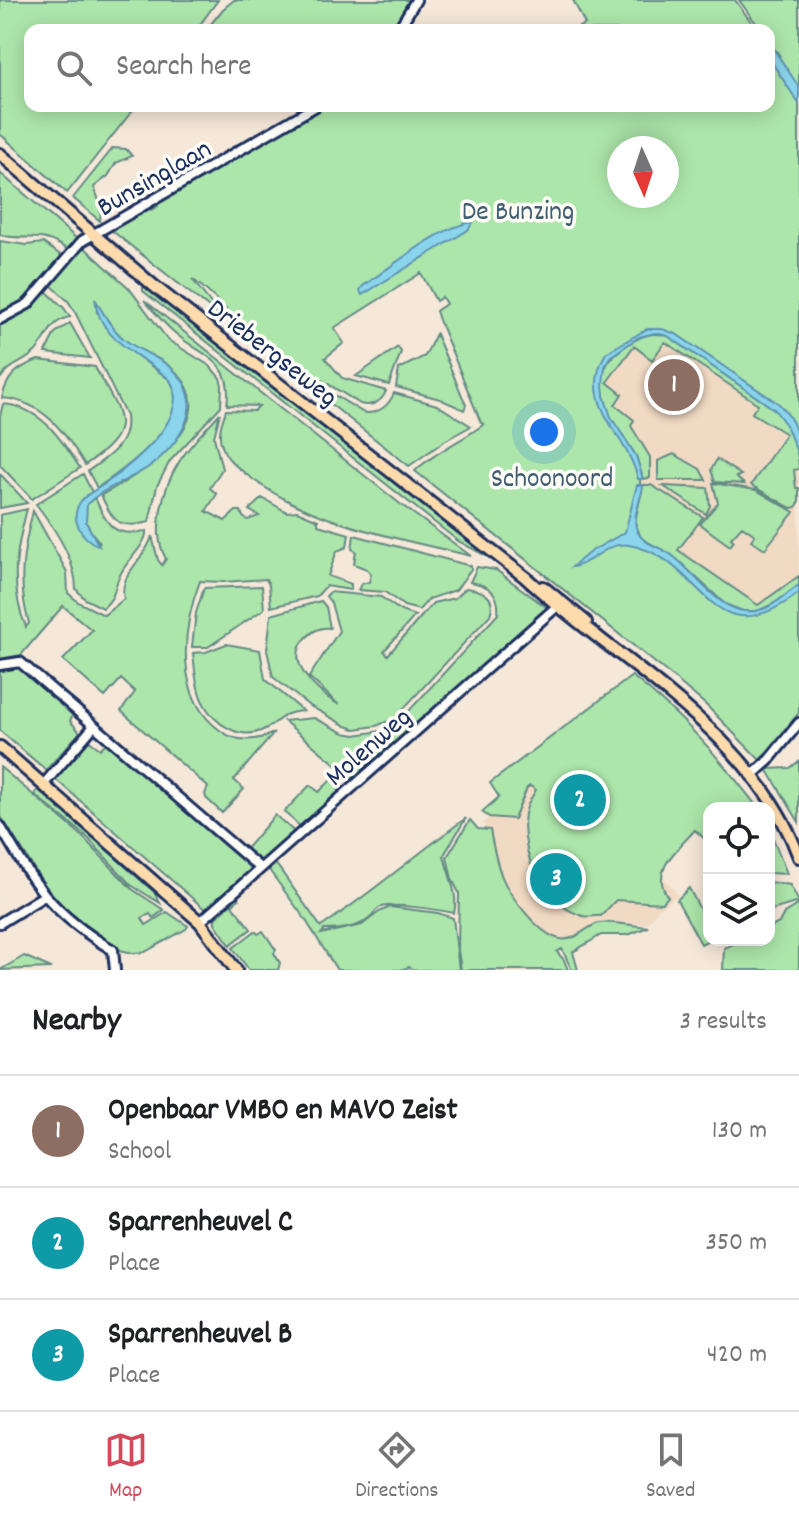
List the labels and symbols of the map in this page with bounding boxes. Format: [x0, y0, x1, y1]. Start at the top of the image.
street label: Bunsinglaan [91, 131, 220, 229]
north arrow [607, 136, 679, 208]
park label: De Bunzing [462, 194, 574, 234]
street label: Driebergseweg [197, 291, 345, 419]
pin: 1 [648, 355, 700, 415]
your location [524, 412, 564, 452]
park label: Schoonoord [491, 461, 613, 501]
street label: Molenweg [318, 700, 422, 798]
pin: 2 [554, 770, 606, 830]
pin: 3 [530, 849, 582, 909]

